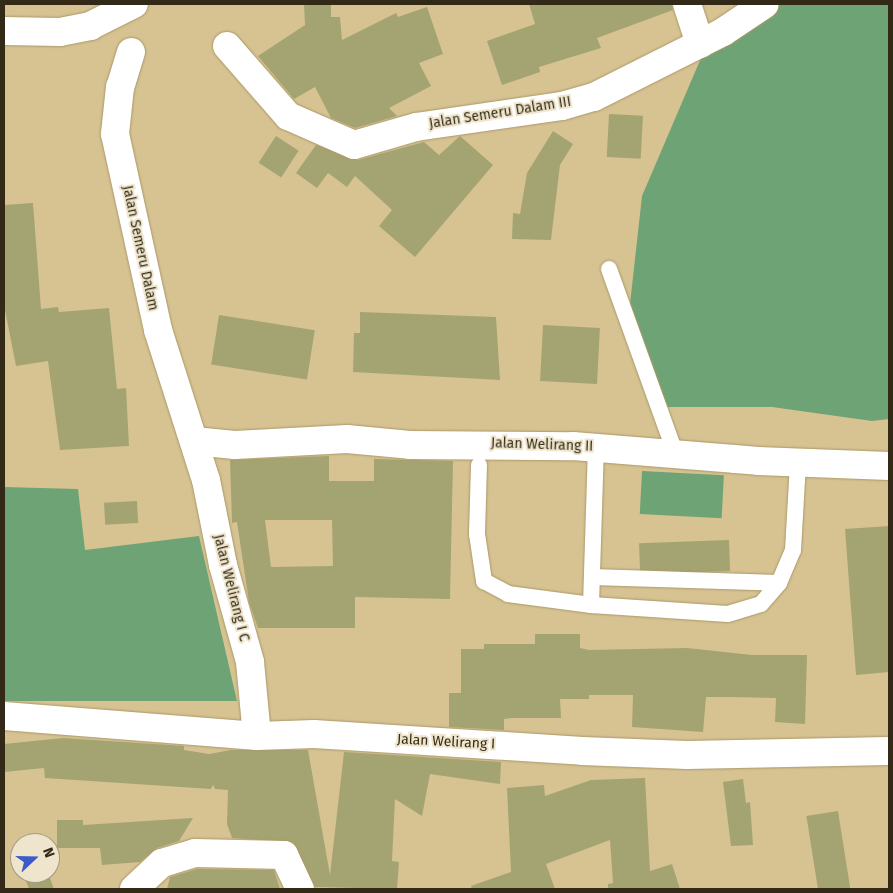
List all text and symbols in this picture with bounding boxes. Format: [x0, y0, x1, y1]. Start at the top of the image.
street label: Jalan Semeru Dalam III [428, 93, 572, 133]
street label: Jalan Semeru Dalam [119, 184, 161, 312]
street label: Jalan Welirang II [491, 435, 593, 455]
street label: Jalan Welirang I C [210, 533, 252, 643]
street label: Jalan Welirang I [396, 731, 496, 753]
north arrow [10, 833, 60, 883]
text: N [39, 845, 58, 860]

